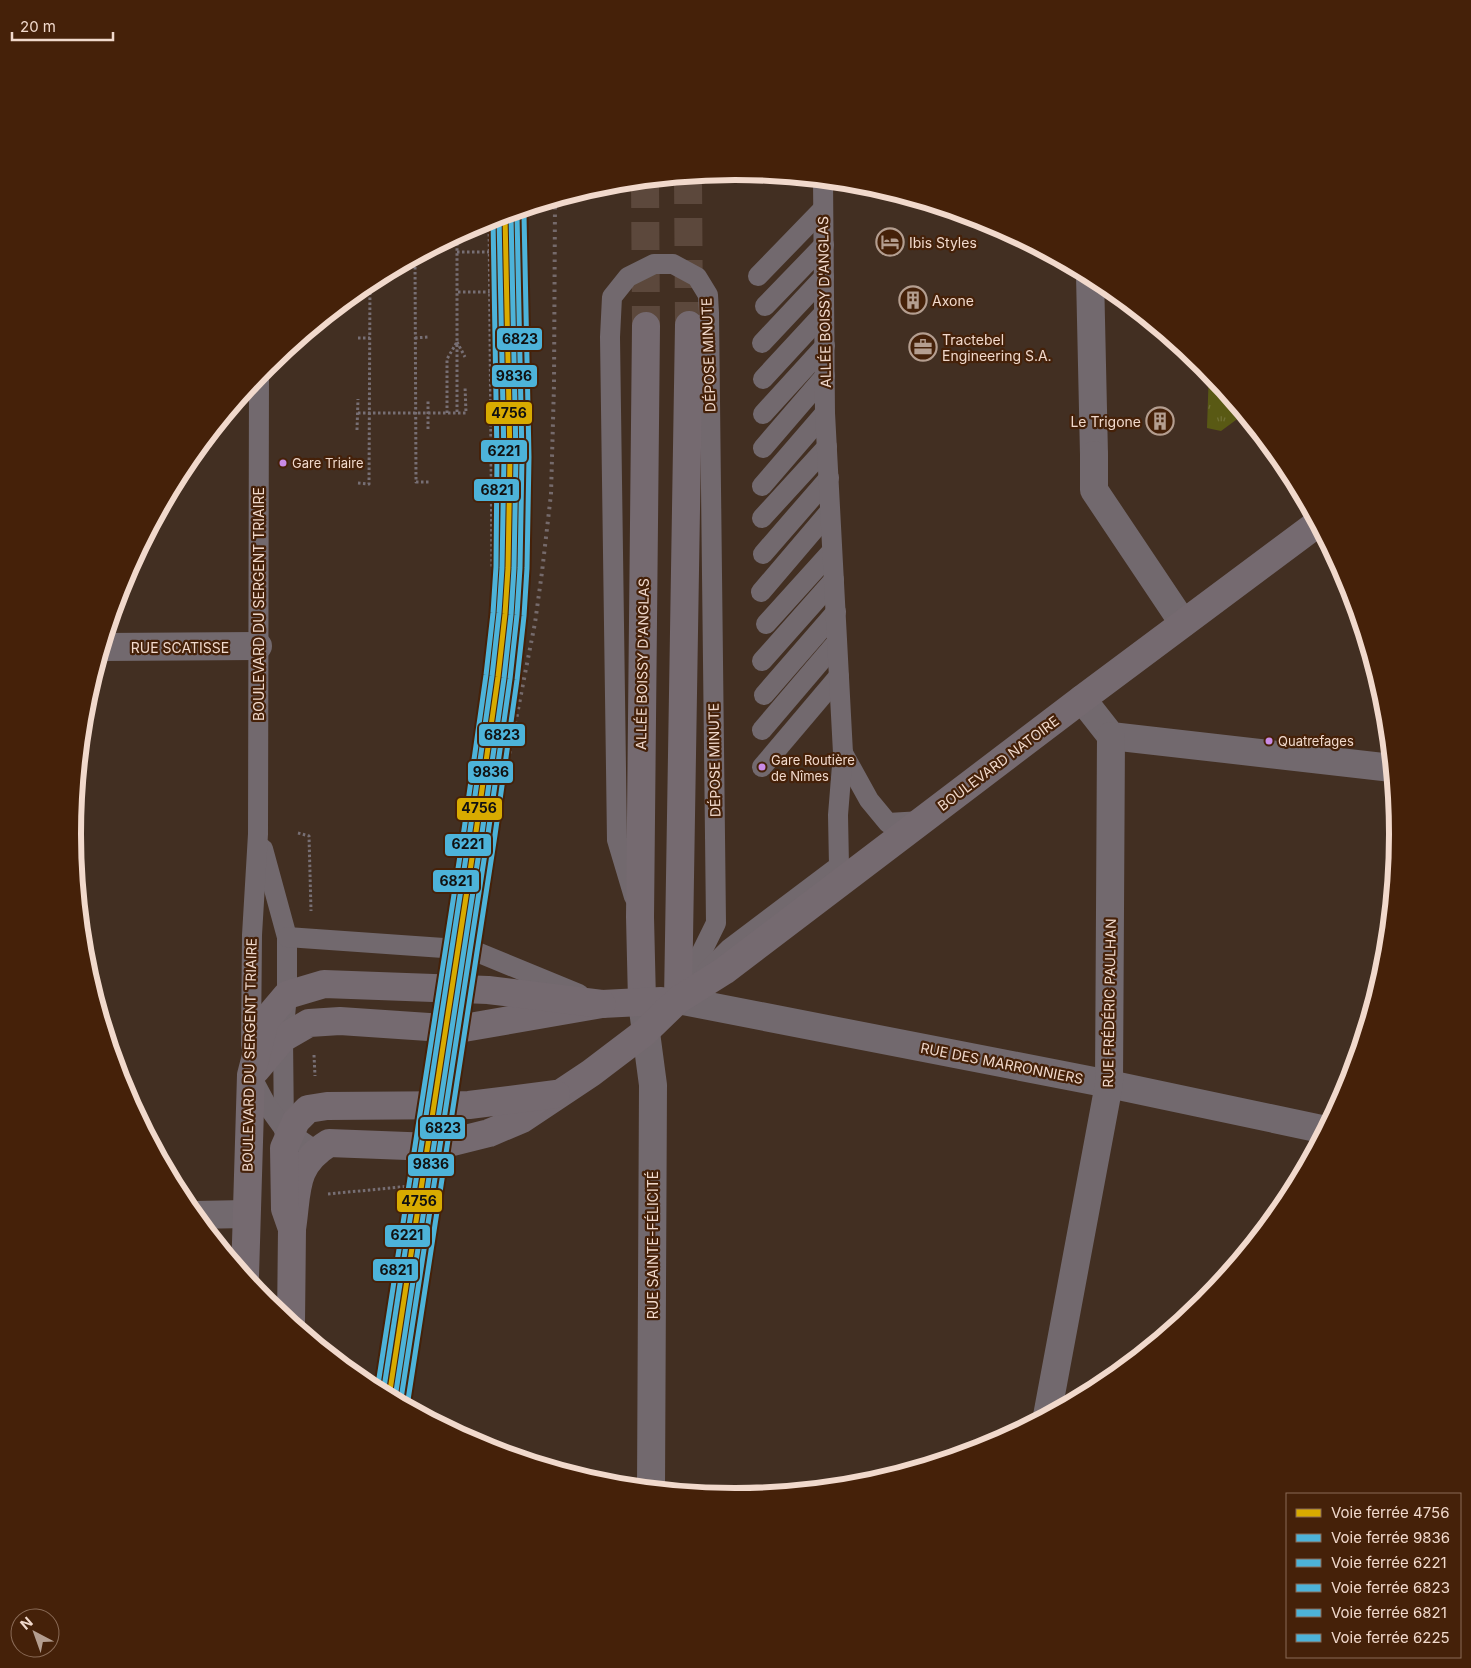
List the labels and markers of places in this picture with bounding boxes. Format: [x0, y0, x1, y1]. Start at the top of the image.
hotel icon: Ibis Styles [875, 227, 905, 257]
place label: Ibis Styles [909, 234, 977, 251]
building icon: Axone [898, 285, 928, 315]
place label: Axone [932, 292, 974, 309]
place label: Tractebel Engineering S.A. [942, 331, 1052, 364]
office icon: Tractebel Engineering S.A. [908, 332, 938, 362]
building icon: Le Trigone [1145, 406, 1175, 436]
place label: Le Trigone [1070, 413, 1141, 430]
place label: Gare Triaire [292, 455, 364, 471]
marker: Gare Triaire [278, 458, 288, 468]
place label: Quatrefages [1278, 733, 1354, 749]
marker: Quatrefages [1264, 736, 1274, 746]
place label: Gare Routière de Nîmes [771, 752, 855, 784]
marker: Gare Routière de Nîmes [757, 762, 767, 772]

